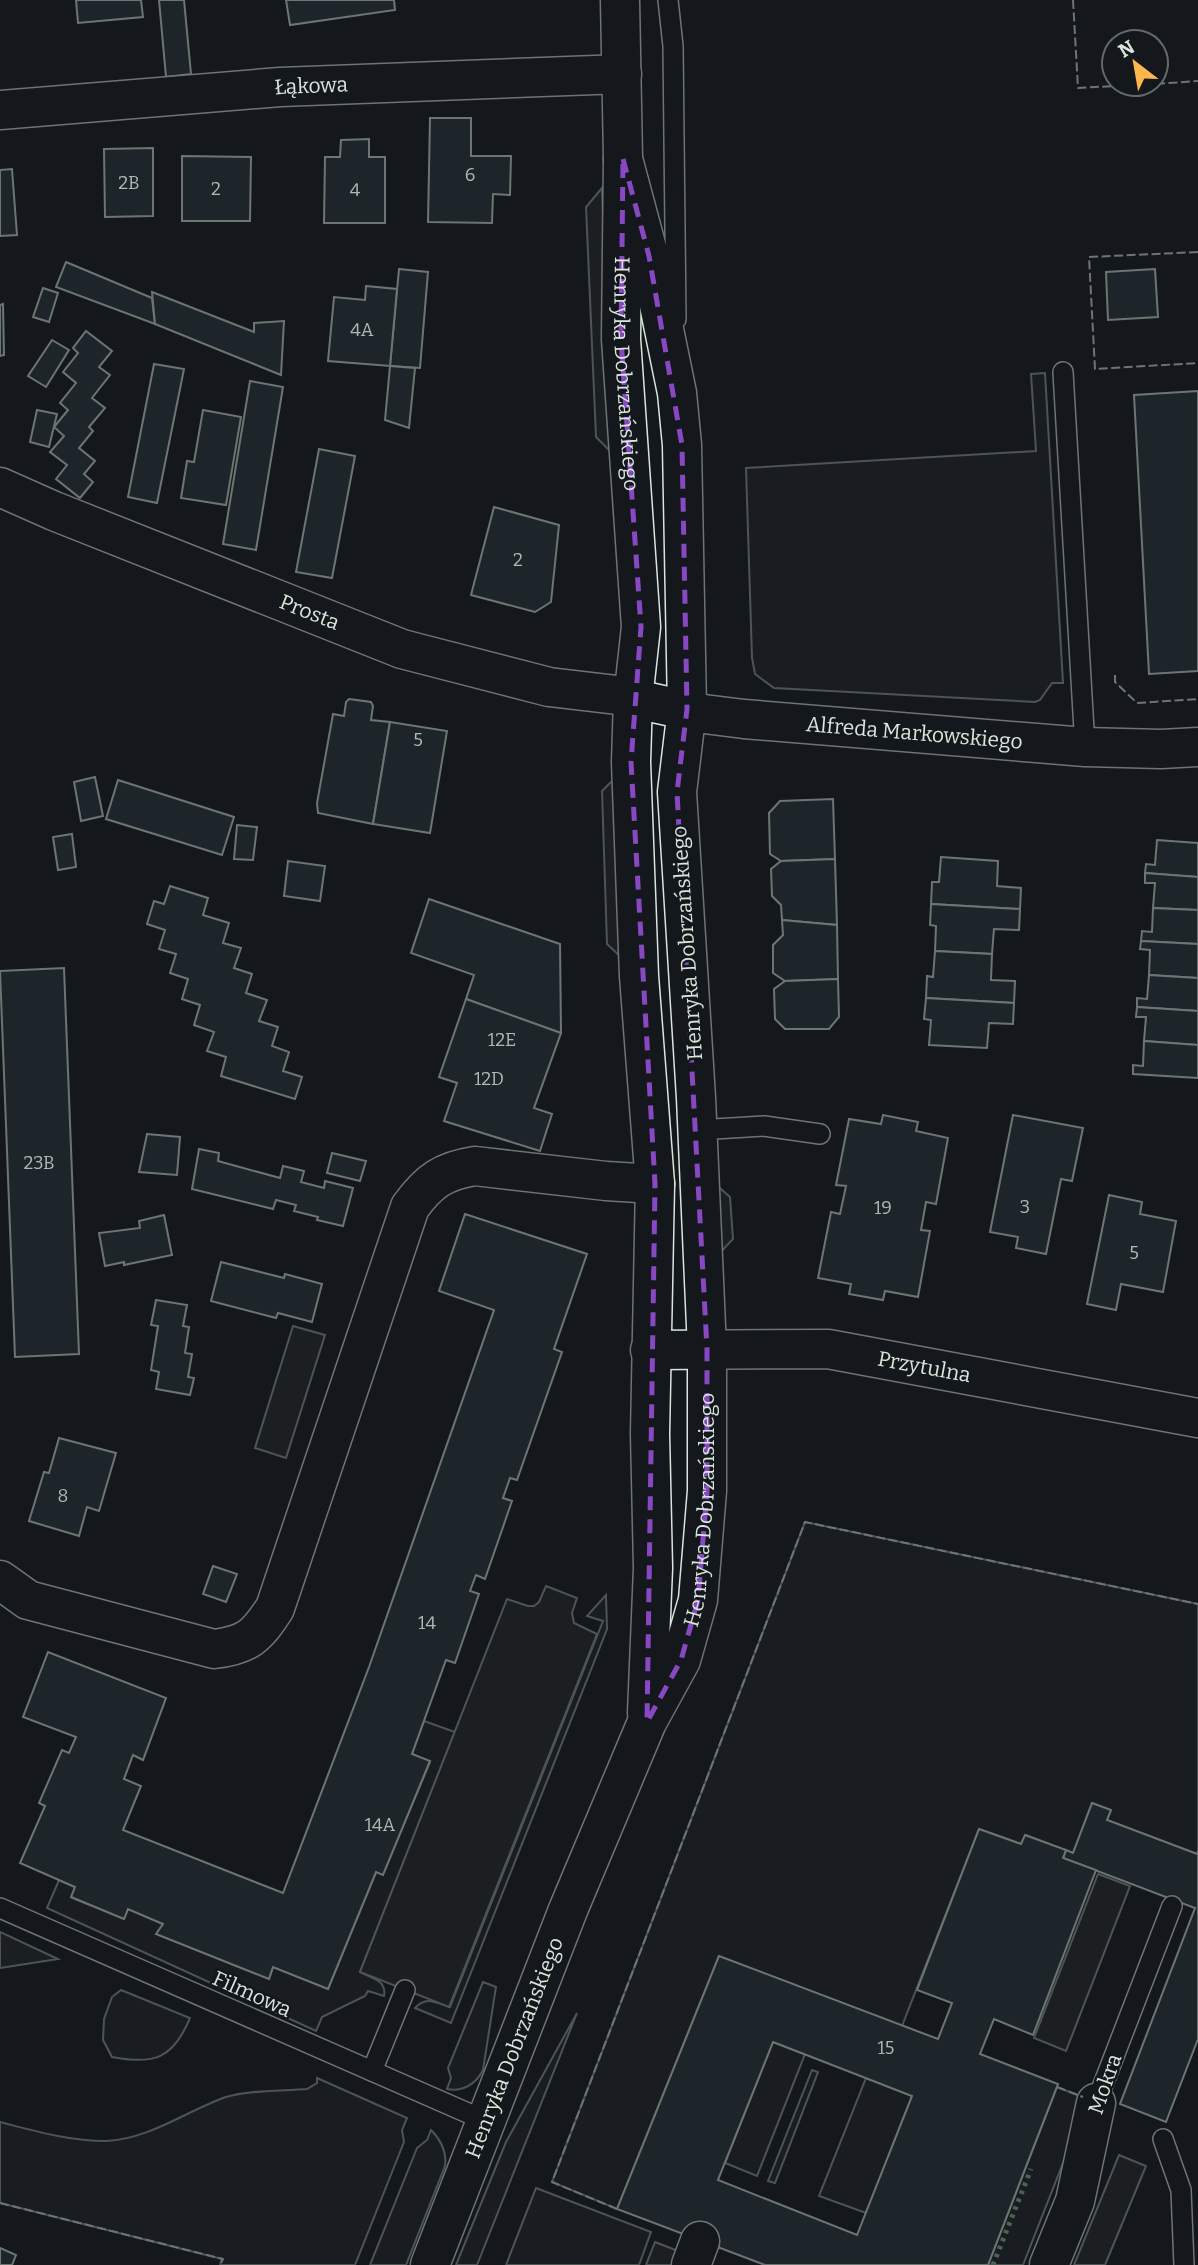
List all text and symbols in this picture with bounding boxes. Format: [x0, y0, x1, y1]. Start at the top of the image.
north arrow [1100, 28, 1170, 98]
text: N [1114, 35, 1139, 62]
street label: Łąkowa [273, 71, 349, 100]
house number: 6 [465, 164, 475, 186]
house number: 2B [118, 172, 140, 194]
house number: 2 [211, 178, 221, 200]
house number: 4 [350, 179, 361, 201]
street label: Henryka Dobrzańskiego [608, 256, 645, 492]
house number: 4A [350, 319, 374, 341]
house number: 2 [513, 549, 523, 571]
street label: Prosta [276, 589, 344, 636]
street label: Alfreda Markowskiego [805, 711, 1024, 755]
house number: 5 [413, 729, 423, 751]
street label: Henryka Dobrzańskiego [666, 825, 708, 1061]
house number: 12E [488, 1029, 516, 1051]
house number: 12D [474, 1068, 504, 1090]
house number: 23B [23, 1152, 55, 1174]
house number: 3 [1020, 1196, 1030, 1218]
house number: 19 [874, 1197, 892, 1219]
house number: 5 [1129, 1242, 1139, 1264]
street label: Przytulna [876, 1346, 974, 1388]
street label: Henryka Dobrzańskiego [678, 1393, 720, 1630]
house number: 8 [58, 1485, 68, 1507]
house number: 14 [418, 1612, 436, 1634]
house number: 14A [365, 1814, 396, 1836]
street label: Henryka Dobrzańskiego [460, 1934, 569, 2162]
street label: Filmowa [209, 1965, 296, 2023]
house number: 15 [878, 2037, 894, 2059]
street label: Mokra [1083, 2050, 1128, 2118]

